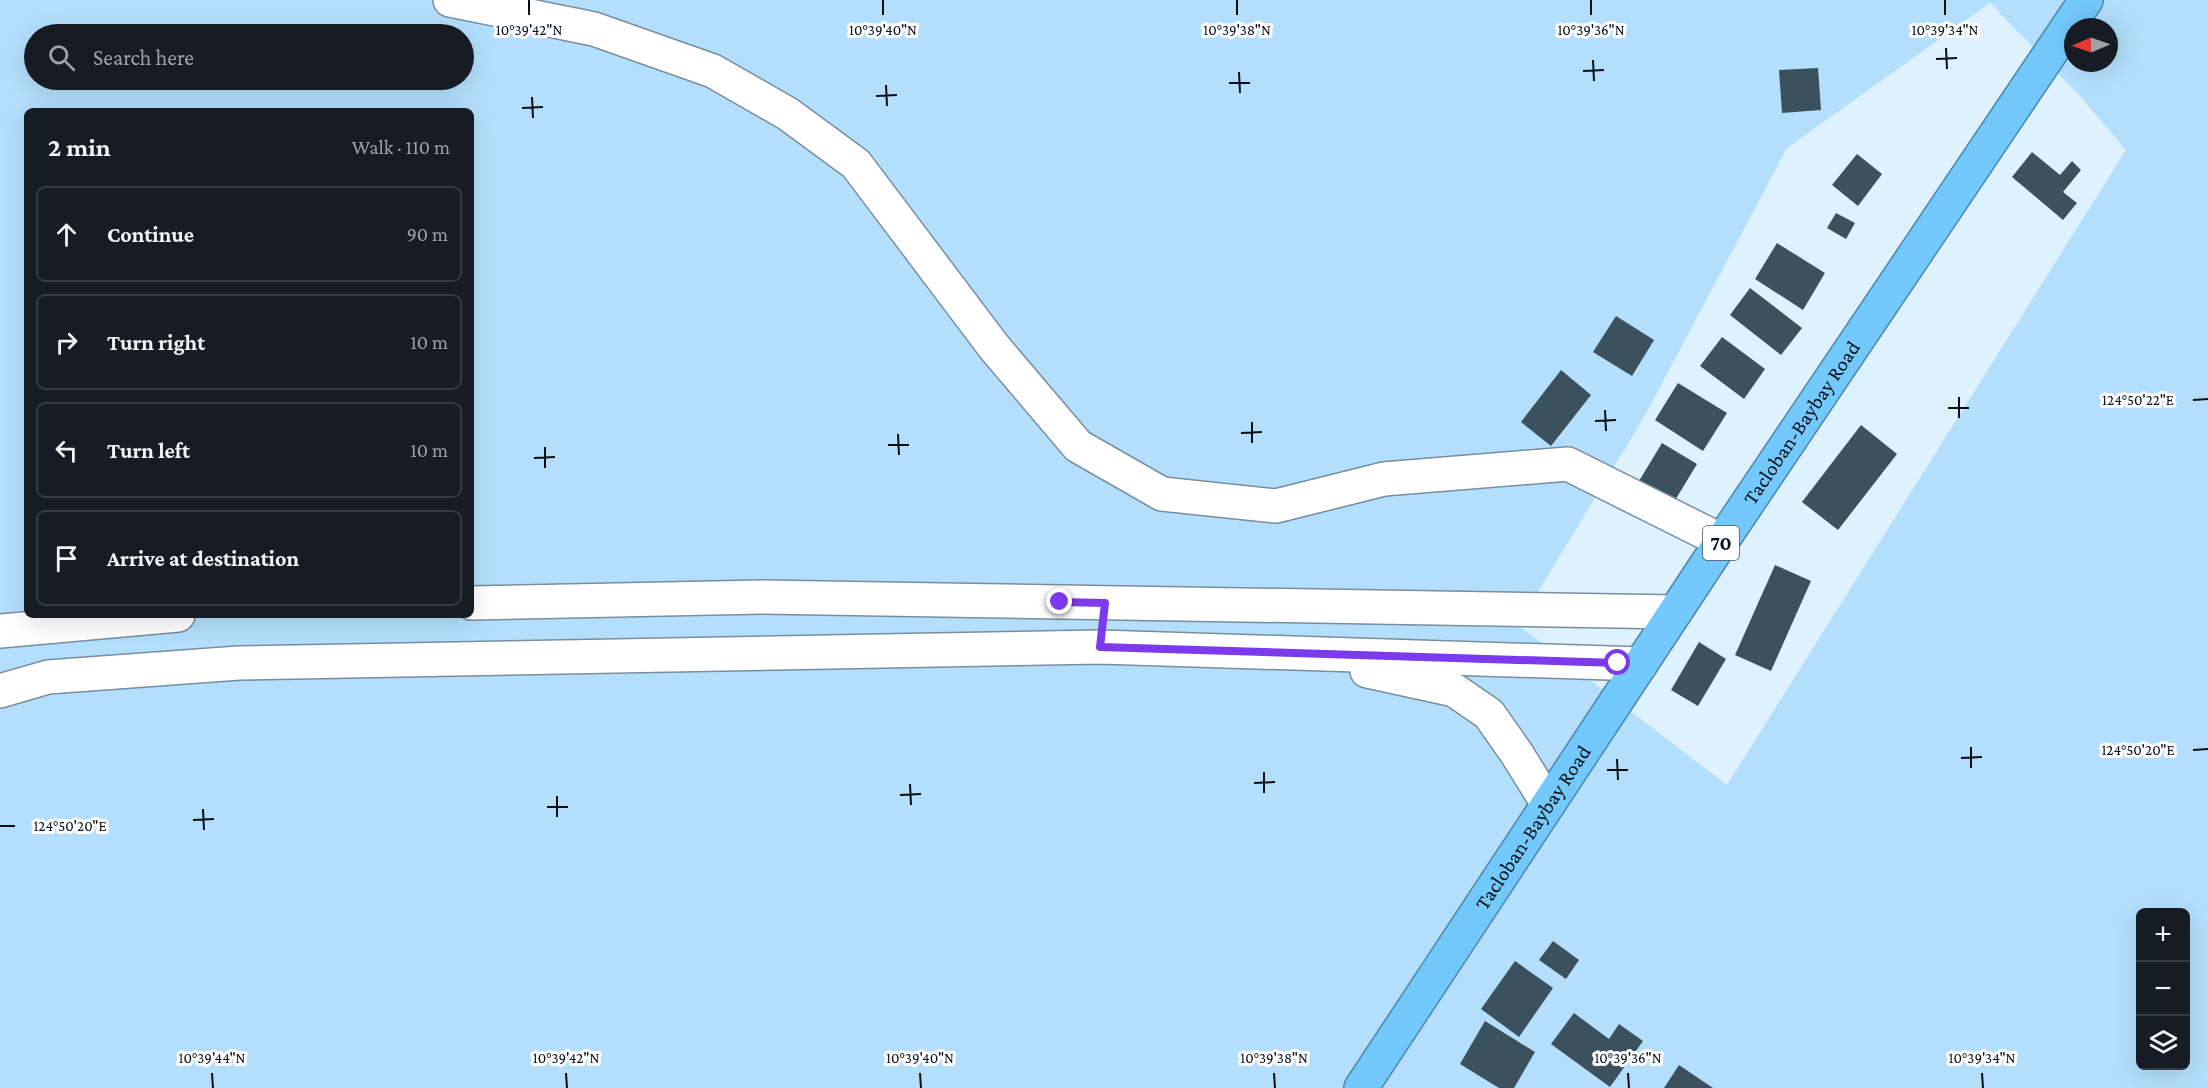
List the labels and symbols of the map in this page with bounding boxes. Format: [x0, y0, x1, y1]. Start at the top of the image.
north arrow [2064, 18, 2118, 72]
text: 10°39'42"N [496, 22, 562, 38]
text: 10°39'40"N [849, 22, 917, 38]
text: 10°39'38"N [1203, 22, 1271, 38]
text: 10°39'36"N [1557, 22, 1625, 38]
text: 10°39'34"N [1912, 22, 1979, 38]
street label: Tacloban-Baybay Road [1738, 336, 1865, 509]
text: 124°50'22"E [2102, 392, 2174, 408]
road number: 70 [1703, 526, 1739, 560]
route end [1046, 588, 1072, 614]
route start [1604, 649, 1630, 675]
street label: Tacloban-Baybay Road [1470, 741, 1596, 914]
text: 124°50'20"E [2101, 742, 2175, 758]
text: 124°50'20"E [33, 818, 107, 834]
text: 10°39'44"N [178, 1050, 246, 1066]
text: 10°39'42"N [533, 1050, 599, 1066]
text: 10°39'40"N [886, 1050, 954, 1066]
text: 10°39'38"N [1240, 1050, 1308, 1066]
text: 10°39'36"N [1594, 1050, 1662, 1066]
text: 10°39'34"N [1949, 1050, 2016, 1066]

